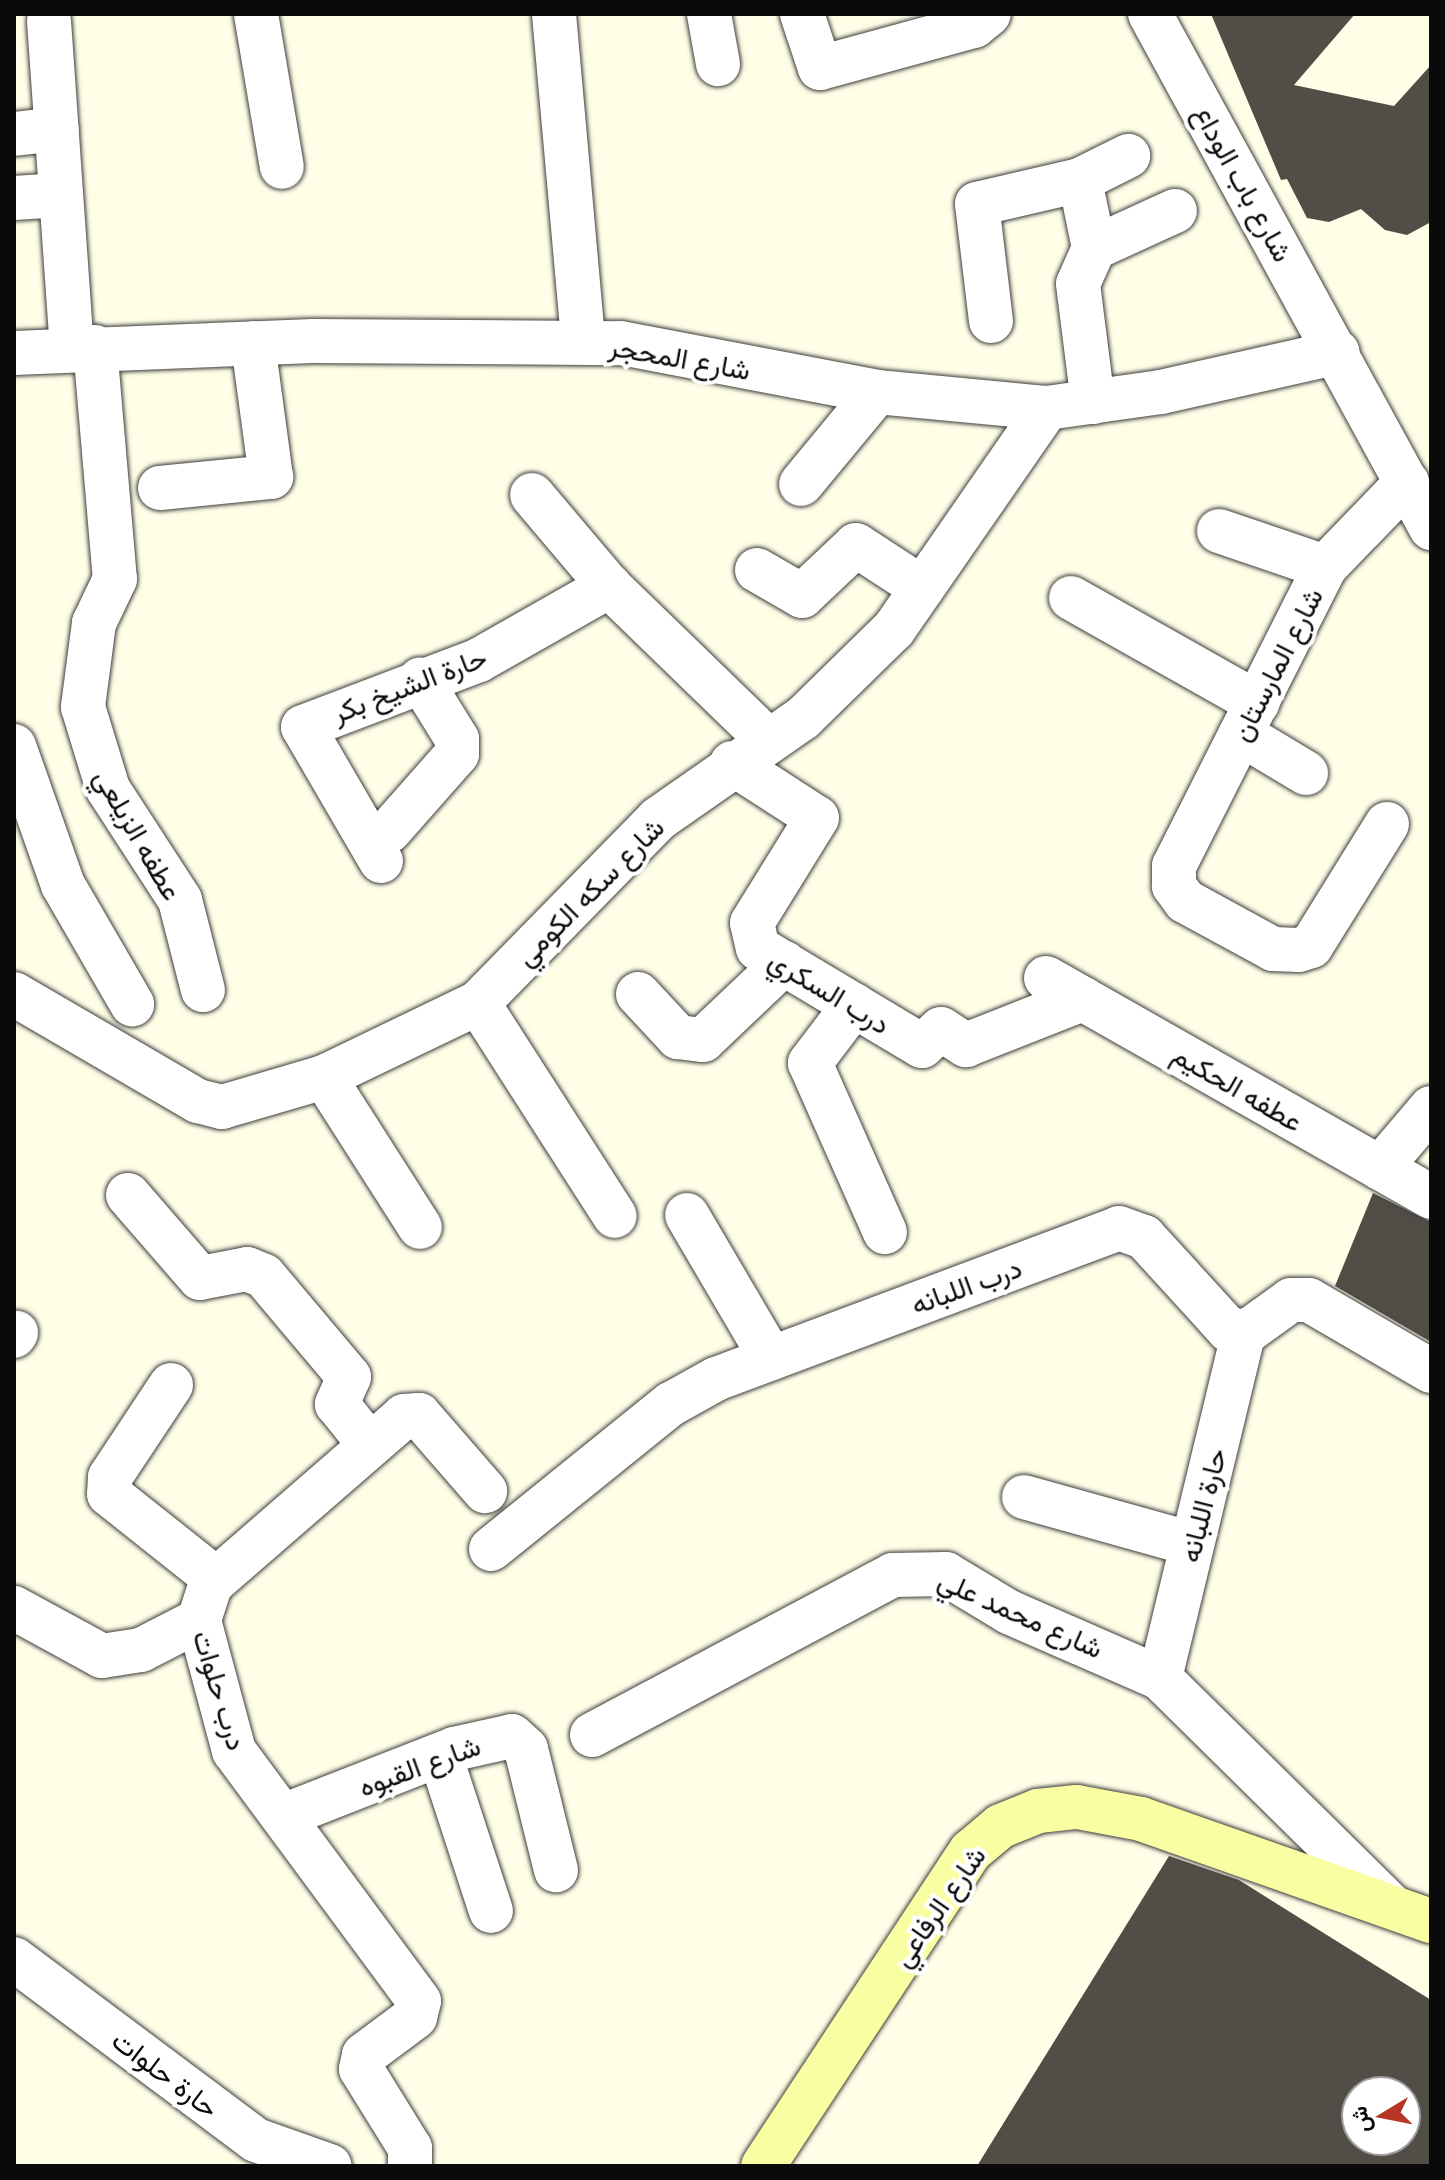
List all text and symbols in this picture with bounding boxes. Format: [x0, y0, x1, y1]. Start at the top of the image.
street label: شارع باب الوداع [1187, 99, 1301, 267]
street label: شارع المحجر [607, 328, 753, 386]
street label: شارع المارستان [1223, 582, 1329, 746]
street label: حارة الشيخ بكر [327, 639, 491, 729]
street label: عطفه الزيلعي [88, 762, 190, 906]
street label: شارع سكه الكومي [508, 810, 670, 972]
street label: درب السكري [763, 942, 897, 1040]
street label: عطفه الحكيم [1167, 1036, 1309, 1138]
street label: درب اللبانه [906, 1250, 1026, 1320]
street label: حارة اللبانه [1172, 1444, 1232, 1566]
street label: شارع محمد علي [933, 1562, 1109, 1664]
street label: درب حلوات [187, 1626, 255, 1754]
street label: شارع القبوه [354, 1727, 484, 1803]
street label: شارع الرفاعي [884, 1839, 992, 1973]
street label: حارة حلوات [106, 2022, 226, 2124]
north arrow [1341, 2076, 1421, 2156]
text: ش [1342, 2104, 1376, 2135]

